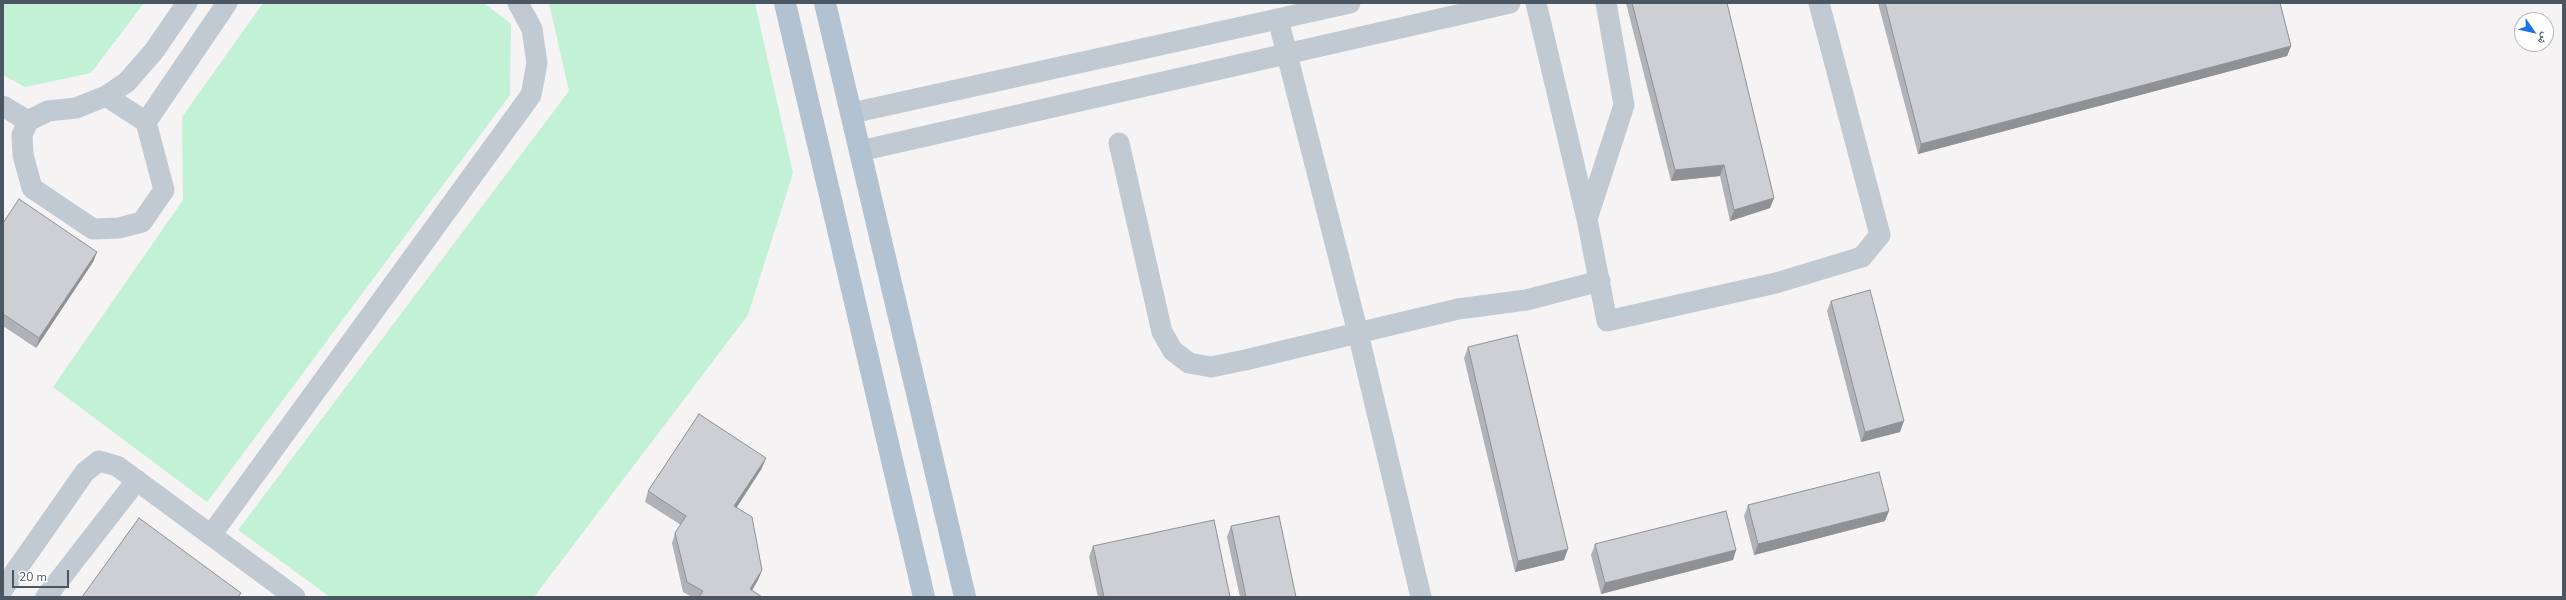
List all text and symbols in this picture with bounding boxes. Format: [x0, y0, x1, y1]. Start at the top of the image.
north arrow [2514, 12, 2554, 52]
text: ش [2534, 29, 2553, 47]
scale bar [14, 562, 71, 588]
text: 20 m [19, 569, 47, 585]

